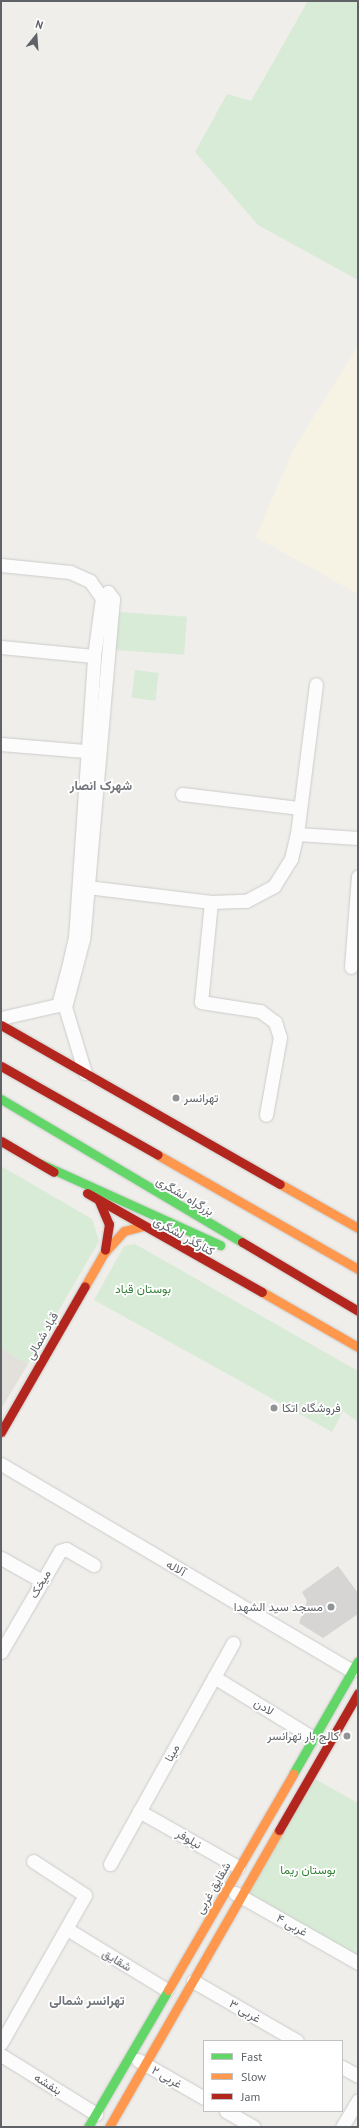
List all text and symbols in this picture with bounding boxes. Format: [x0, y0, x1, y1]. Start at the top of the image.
north arrow [16, 16, 56, 56]
text: N [34, 17, 45, 32]
district label: شهرک انصار [70, 778, 132, 794]
place label: تهرانسر [184, 1091, 218, 1105]
marker: تهرانسر [171, 1093, 181, 1103]
street label: بزرگراه لشگری [154, 1173, 216, 1219]
street label: کنارگذر لشگری [151, 1213, 217, 1259]
park label: بوستان قباد [115, 1282, 171, 1296]
street label: قباد شمالی [23, 1310, 61, 1362]
place label: فروشگاه اتکا [282, 1401, 341, 1415]
marker: فروشگاه اتکا [269, 1403, 279, 1413]
street label: آلاله [164, 1557, 188, 1579]
street label: میخک [26, 1567, 54, 1601]
place label: مسجد سید الشهدا [234, 1600, 323, 1614]
marker: مسجد سید الشهدا [326, 1602, 336, 1612]
street label: لادن [251, 1695, 277, 1719]
place label: کالج بار تهرانسر [267, 1729, 339, 1743]
marker: کالج بار تهرانسر [342, 1731, 352, 1741]
street label: مینا [161, 1742, 183, 1764]
street label: نیلوفر [174, 1826, 204, 1852]
street label: شقایق غربی [192, 1859, 234, 1917]
park label: بوستان ریما [280, 1863, 336, 1877]
street label: ۴ غربی [274, 1911, 310, 1939]
street label: شقایق [100, 1946, 134, 1974]
district label: تهرانسر شمالی [49, 1993, 125, 2009]
street label: ۳ غربی [227, 1996, 263, 2026]
legend [203, 2040, 343, 2112]
text: Fast [241, 2049, 262, 2064]
street label: ۲ غربی [149, 2063, 185, 2091]
text: Slow [241, 2069, 266, 2084]
street label: بنفشه [32, 2070, 64, 2098]
text: Jam [241, 2089, 260, 2104]

